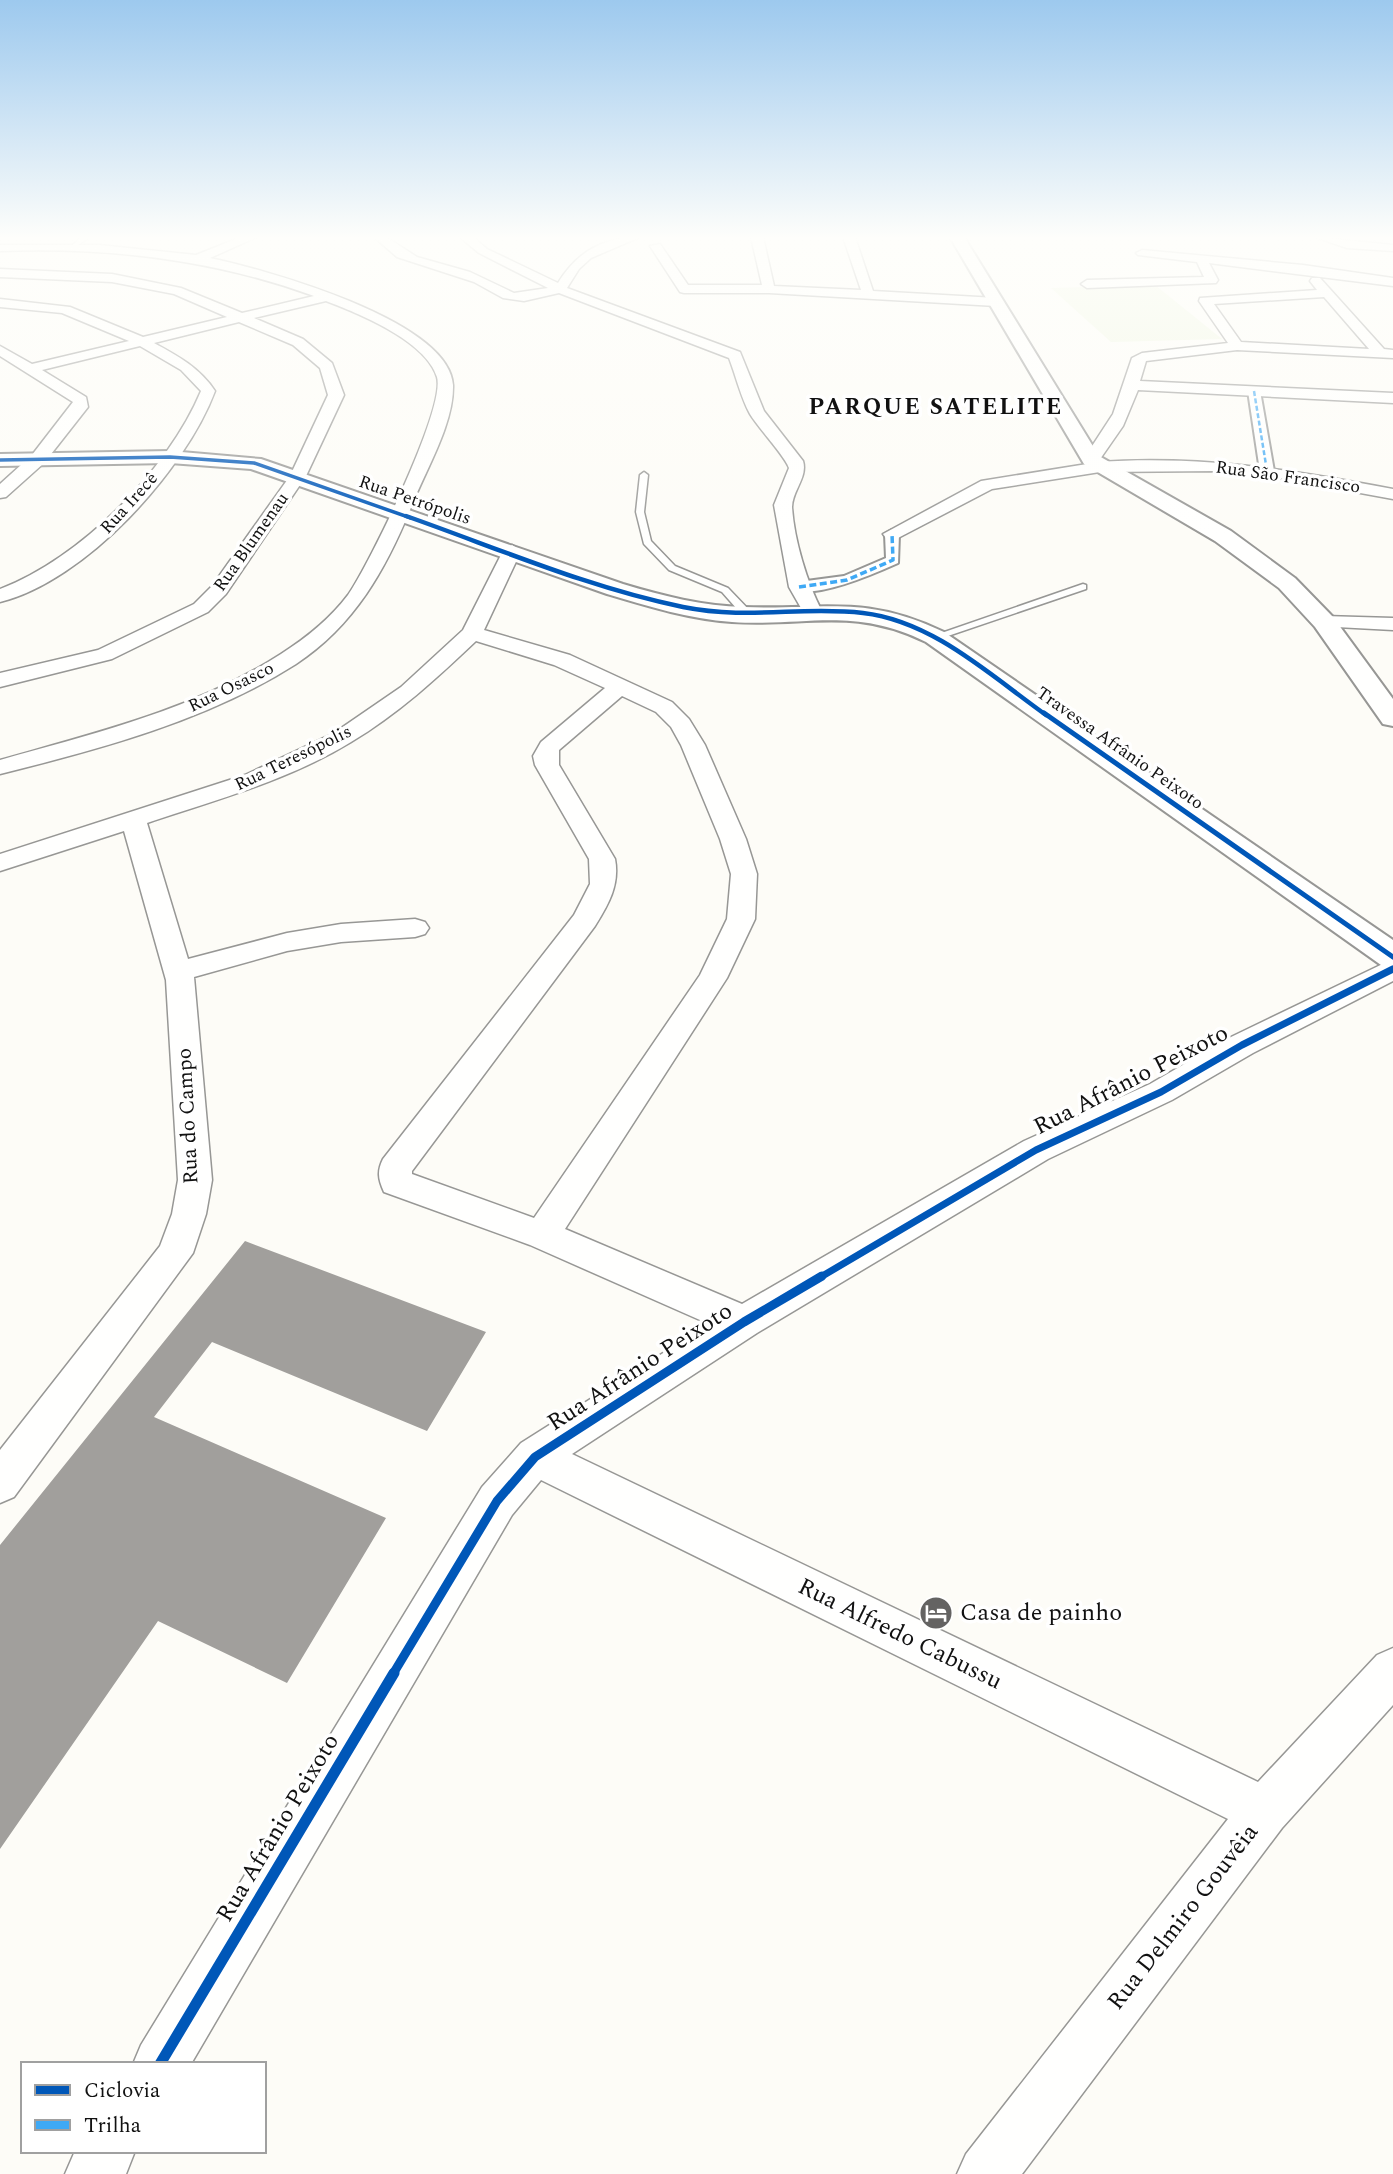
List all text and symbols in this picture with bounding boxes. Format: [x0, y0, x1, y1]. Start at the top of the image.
district label: PARQUE SATELITE [809, 390, 1063, 425]
street label: Rua São Francisco [1214, 453, 1362, 501]
street label: Rua Irecê [94, 466, 164, 540]
street label: Rua Petrópolis [355, 468, 475, 532]
street label: Rua Blumenau [207, 487, 295, 597]
street label: Rua Osasco [183, 655, 279, 719]
street label: Travessa Afrânio Peixoto [1031, 680, 1209, 816]
street label: Rua Teresópolis [230, 718, 356, 798]
street label: Rua Afrânio Peixoto [1027, 1015, 1235, 1145]
street label: Rua do Campo [168, 1047, 208, 1185]
street label: Rua Afrânio Peixoto [540, 1293, 740, 1441]
street label: Rua Alfredo Cabussu [792, 1569, 1008, 1699]
hotel icon: Casa de painho [917, 1594, 955, 1632]
place label: Casa de painho [960, 1595, 1122, 1631]
street label: Rua Afrânio Peixoto [207, 1727, 349, 1929]
street label: Rua Delmiro Gouvêia [1099, 1816, 1268, 2018]
legend [21, 2062, 266, 2153]
text: Ciclovia [84, 2075, 161, 2107]
text: Trilha [84, 2110, 142, 2142]

